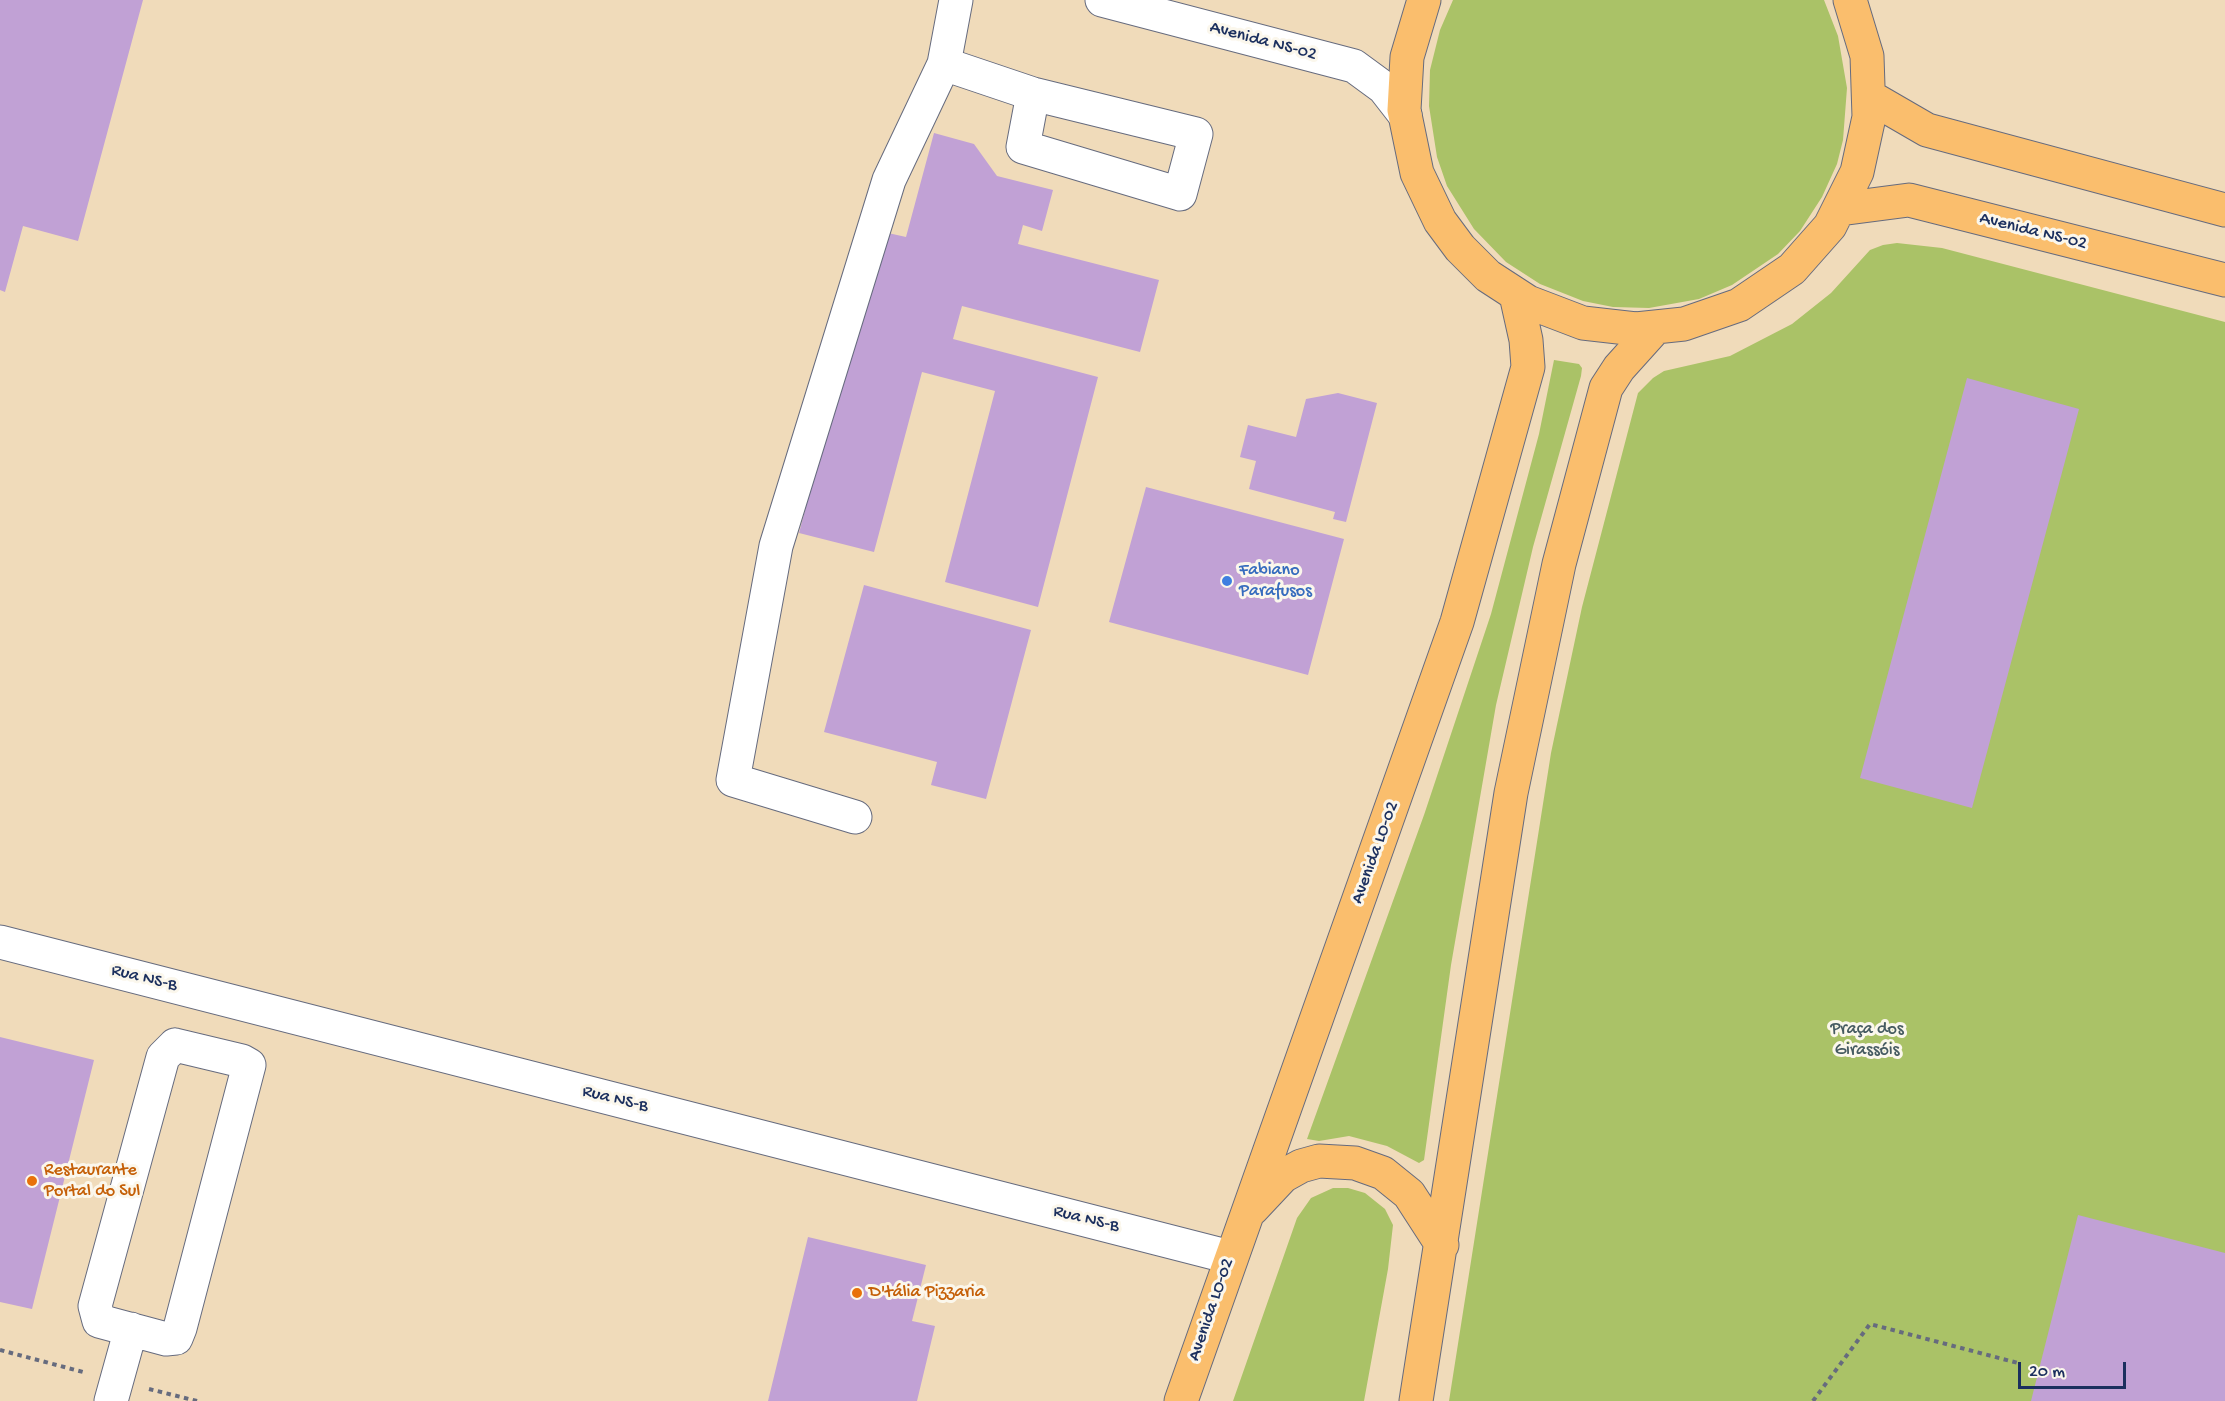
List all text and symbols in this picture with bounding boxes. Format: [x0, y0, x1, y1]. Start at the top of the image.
street label: Avenida NS-02 [1207, 17, 1319, 67]
street label: Avenida NS-02 [1977, 208, 2089, 256]
place label: Fabiano Parafusos [1239, 560, 1312, 602]
marker: Fabiano Parafusos [1220, 574, 1234, 588]
street label: Avenida LO-02 [1348, 799, 1404, 907]
street label: Rua NS-B [109, 960, 179, 998]
park label: Praça dos Girassóis [1830, 1019, 1904, 1062]
street label: Rua NS-B [580, 1081, 650, 1119]
place label: Restaurante Portal do Sul [44, 1160, 140, 1202]
marker: Restaurante Portal do Sul [25, 1174, 39, 1188]
street label: Rua NS-B [1051, 1201, 1121, 1239]
street label: Avenida LO-02 [1184, 1256, 1240, 1364]
place label: D'tália Pizzaria [869, 1282, 985, 1304]
marker: D'tália Pizzaria [850, 1286, 864, 1300]
scale bar [2021, 1350, 2129, 1388]
text: 20 m [2029, 1362, 2065, 1383]

